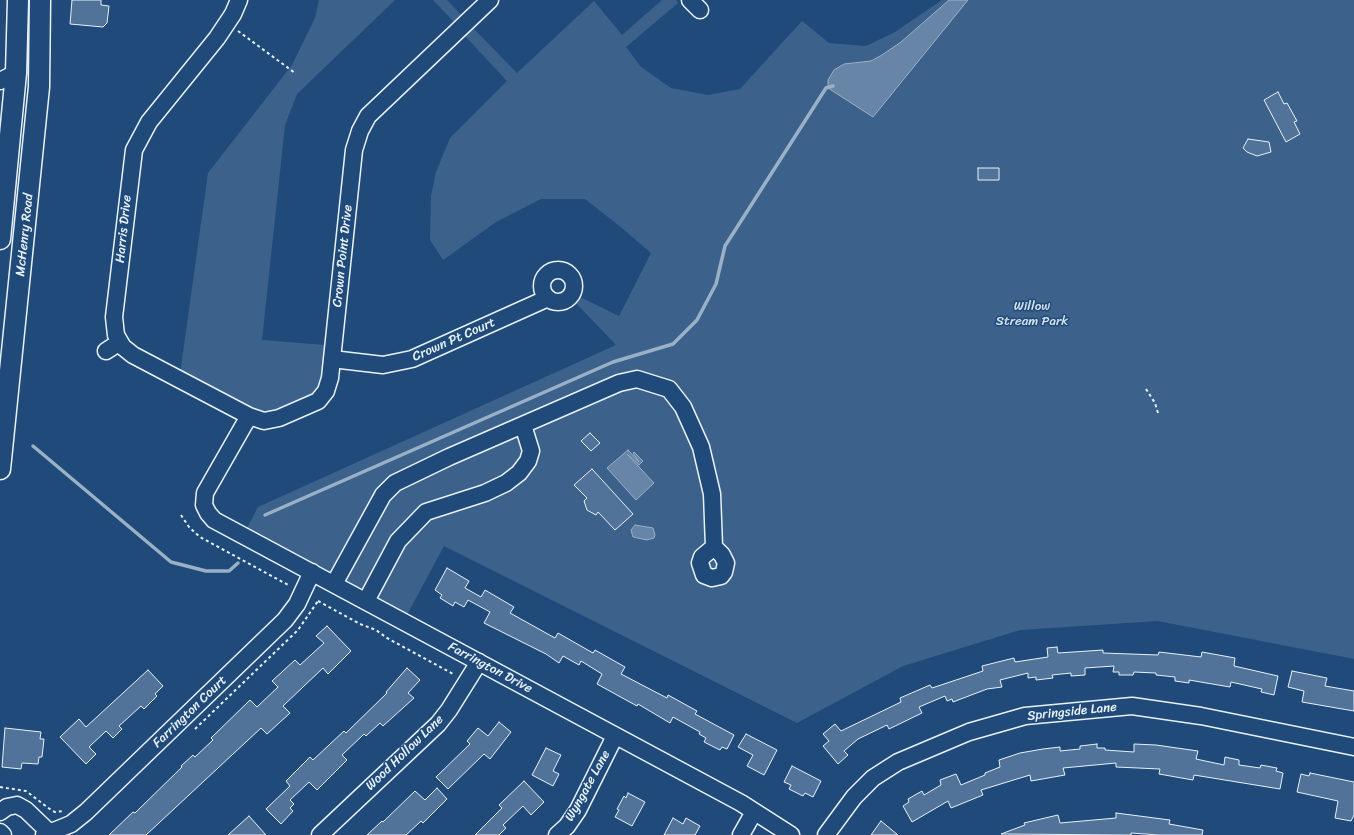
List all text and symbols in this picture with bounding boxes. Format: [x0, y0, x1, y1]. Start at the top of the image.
street label: McHenry Road [13, 193, 37, 277]
street label: Harris Drive [113, 194, 135, 264]
street label: Crown Point Drive [330, 204, 356, 308]
park label: Willow Stream Park [996, 299, 1068, 330]
street label: Crown Pt Court [410, 315, 498, 365]
street label: Farrington Drive [445, 639, 535, 697]
street label: Farrington Court [150, 673, 230, 751]
street label: Springside Lane [1027, 700, 1117, 724]
street label: Wood Hollow Lane [363, 712, 447, 794]
street label: Wyngate Lane [562, 748, 614, 824]

